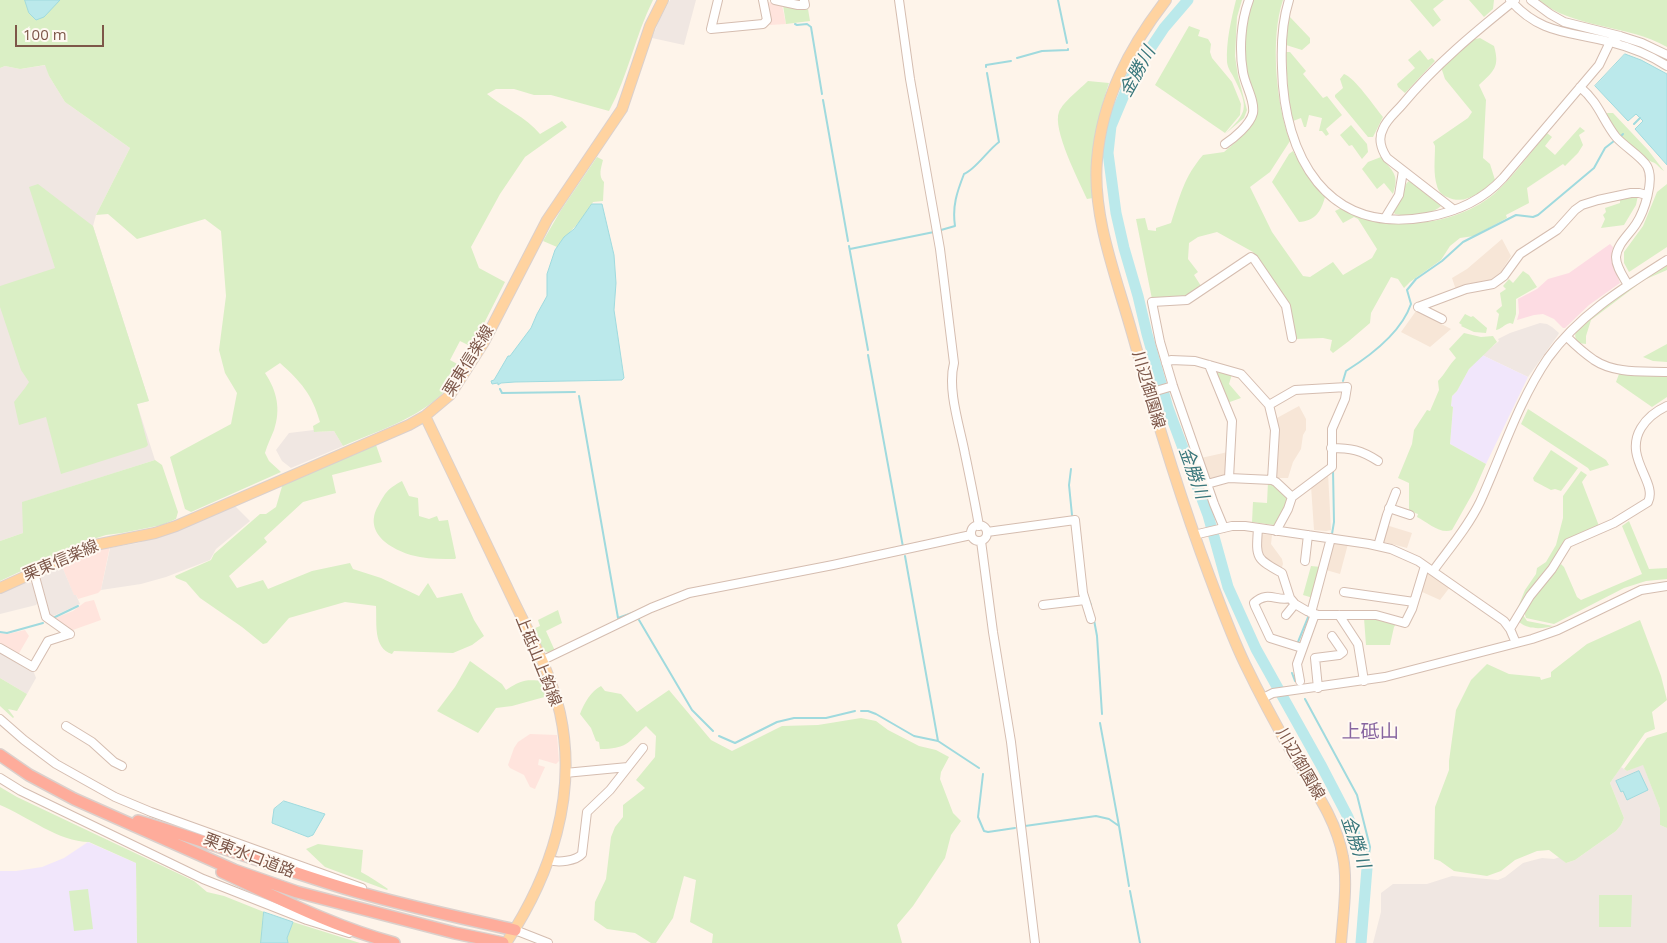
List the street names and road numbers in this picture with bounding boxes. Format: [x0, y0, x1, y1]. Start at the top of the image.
street label: 栗東信楽線 [440, 322, 498, 400]
street label: 川辺御園線 [1128, 349, 1168, 431]
street label: 栗東信楽線 [20, 537, 102, 585]
street label: 上砥山上鈎線 [511, 613, 565, 709]
street label: 川辺御園線 [1272, 725, 1328, 803]
street label: 栗東水口道路 [201, 830, 297, 882]

